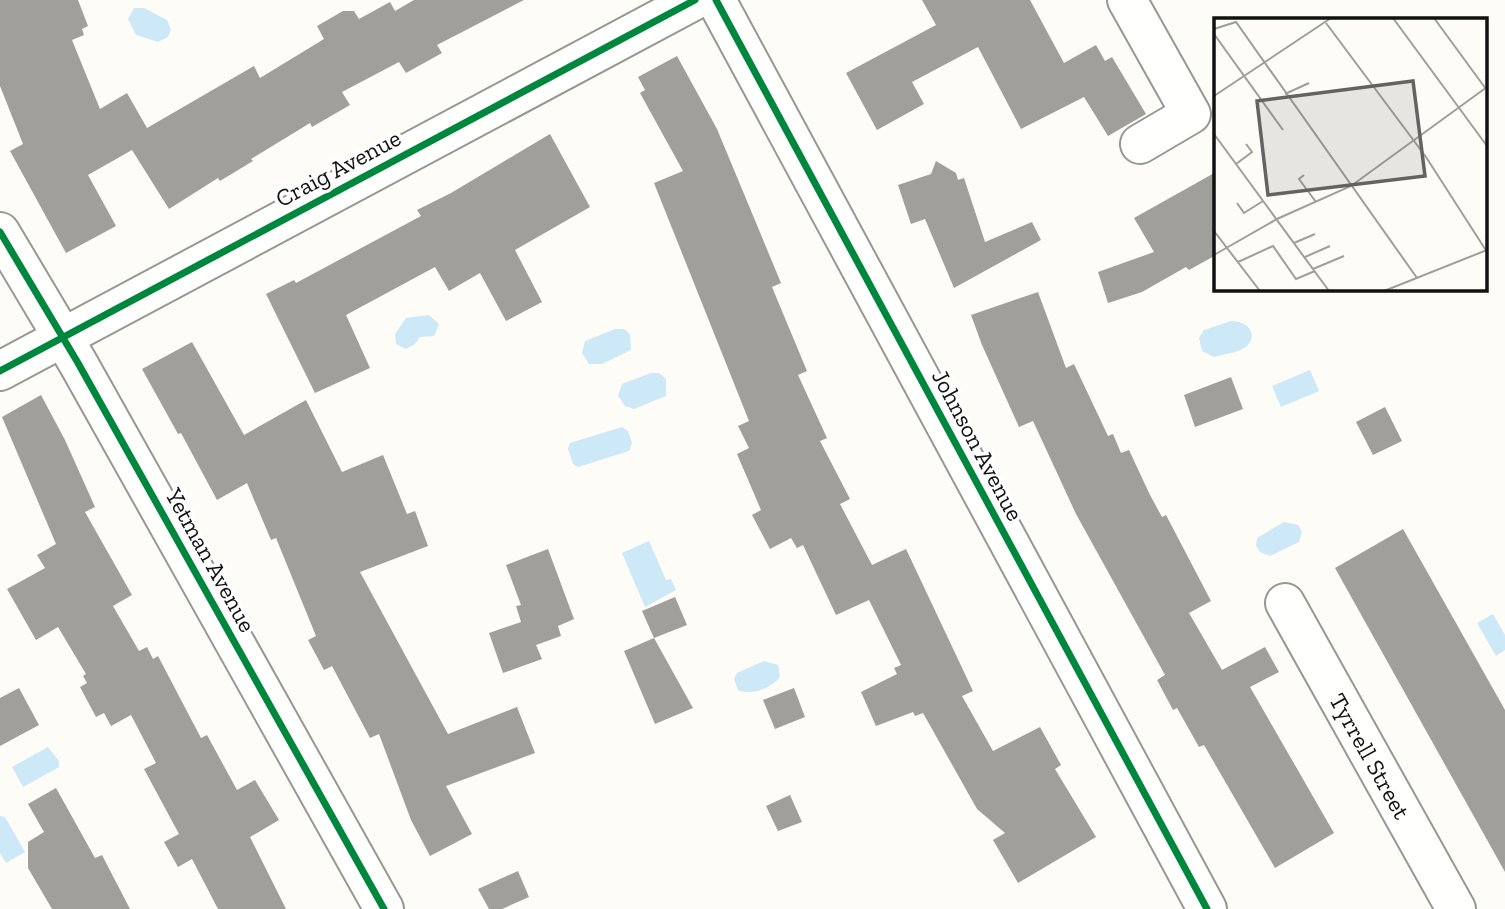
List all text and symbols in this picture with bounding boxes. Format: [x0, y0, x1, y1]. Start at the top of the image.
inset map [1214, 18, 1488, 290]
street label: Craig Avenue [270, 123, 406, 213]
street label: Johnson Avenue [926, 364, 1030, 526]
street label: Yetman Avenue [159, 482, 262, 637]
street label: Tyrrell Street [1324, 688, 1417, 824]

